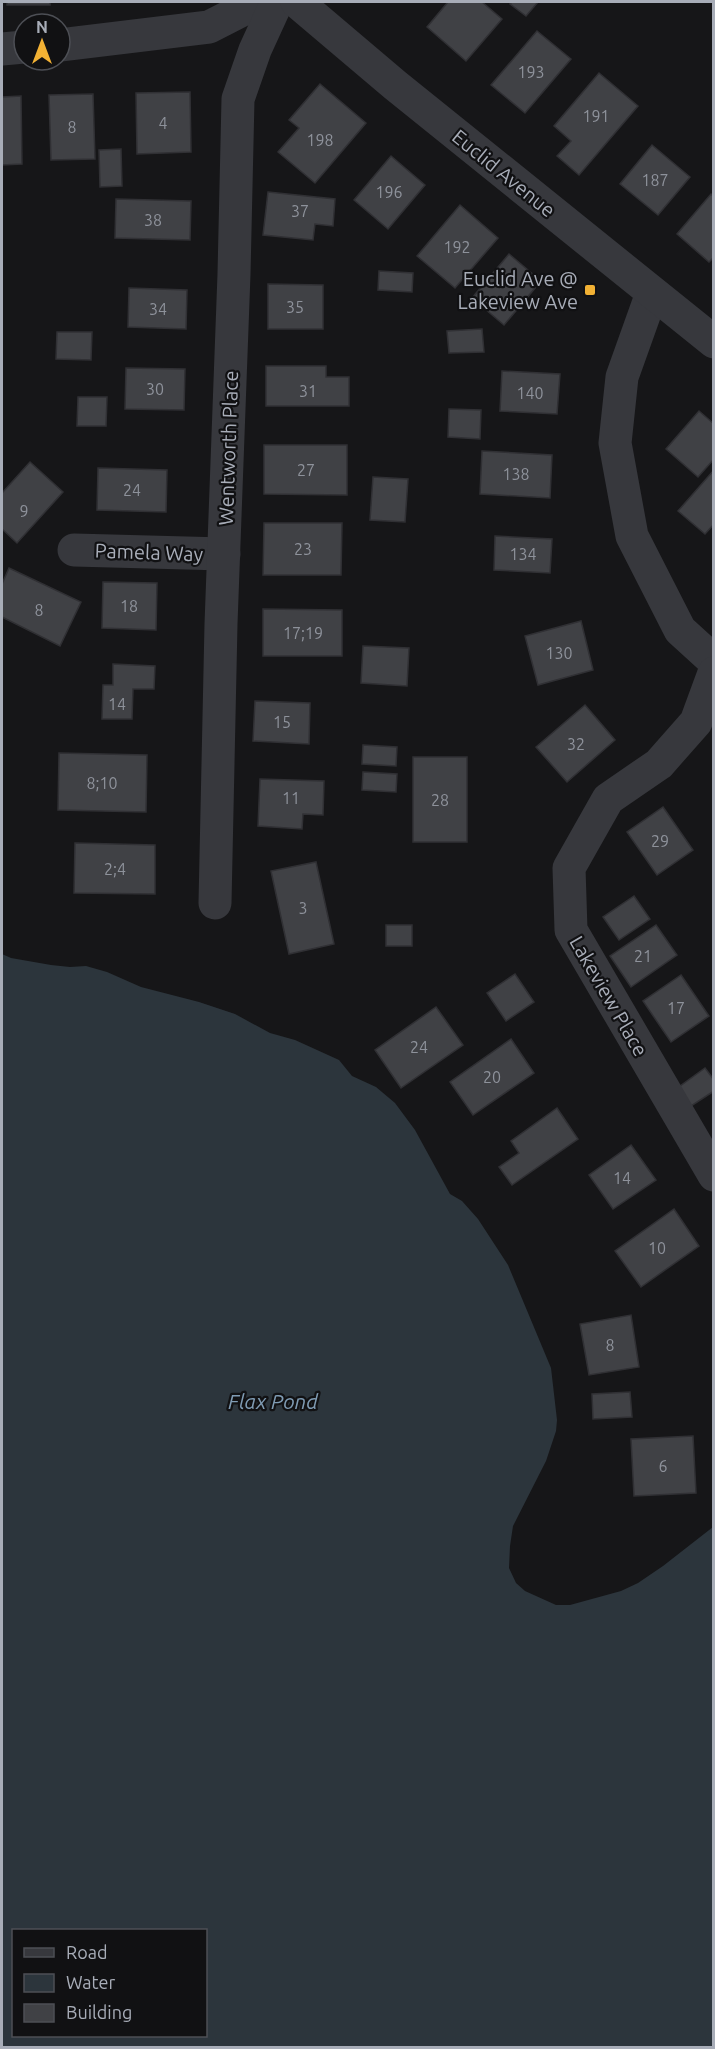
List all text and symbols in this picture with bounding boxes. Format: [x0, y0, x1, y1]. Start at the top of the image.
north arrow [12, 12, 72, 72]
text: N [36, 18, 48, 36]
house number: 193 [517, 63, 545, 81]
house number: 191 [582, 107, 610, 125]
house number: 4 [158, 114, 168, 132]
house number: 8 [67, 118, 77, 136]
street label: Euclid Avenue [448, 125, 560, 221]
house number: 198 [306, 131, 334, 149]
house number: 187 [641, 171, 669, 189]
house number: 196 [375, 183, 403, 201]
house number: 37 [291, 202, 309, 220]
house number: 38 [144, 211, 162, 229]
house number: 192 [443, 238, 471, 256]
place label: Euclid Ave @ Lakeview Ave [457, 267, 578, 313]
marker: Euclid Ave @ Lakeview Ave [583, 283, 597, 297]
house number: 35 [286, 298, 304, 316]
house number: 34 [149, 300, 167, 318]
street label: Wentworth Place [214, 370, 242, 526]
house number: 30 [146, 380, 164, 398]
house number: 31 [299, 382, 317, 400]
house number: 140 [516, 384, 544, 402]
house number: 27 [297, 461, 315, 479]
house number: 138 [502, 465, 530, 483]
house number: 24 [123, 481, 141, 499]
house number: 9 [19, 502, 29, 520]
street label: Pamela Way [94, 539, 204, 565]
house number: 23 [294, 540, 312, 558]
house number: 134 [509, 545, 537, 563]
house number: 18 [120, 597, 138, 615]
house number: 8 [34, 601, 44, 619]
house number: 17;19 [283, 624, 323, 642]
house number: 130 [545, 644, 573, 662]
house number: 14 [108, 695, 126, 713]
house number: 15 [273, 713, 291, 731]
house number: 32 [567, 735, 585, 753]
house number: 8;10 [86, 774, 118, 792]
house number: 11 [282, 789, 300, 807]
house number: 28 [431, 791, 449, 809]
house number: 29 [651, 832, 669, 850]
house number: 2;4 [104, 860, 126, 878]
house number: 3 [298, 899, 308, 917]
street label: Lakeview Place [565, 932, 653, 1060]
house number: 21 [634, 947, 652, 965]
house number: 17 [667, 999, 685, 1017]
house number: 24 [410, 1038, 428, 1056]
house number: 20 [483, 1068, 501, 1086]
house number: 14 [613, 1169, 631, 1187]
house number: 10 [648, 1239, 666, 1257]
house number: 8 [605, 1336, 615, 1354]
water label: Flax Pond [228, 1389, 319, 1413]
house number: 6 [658, 1457, 668, 1475]
legend [12, 1929, 207, 2037]
text: Road [66, 1942, 108, 1962]
text: Water [66, 1972, 116, 1992]
text: Building [66, 2002, 132, 2022]

